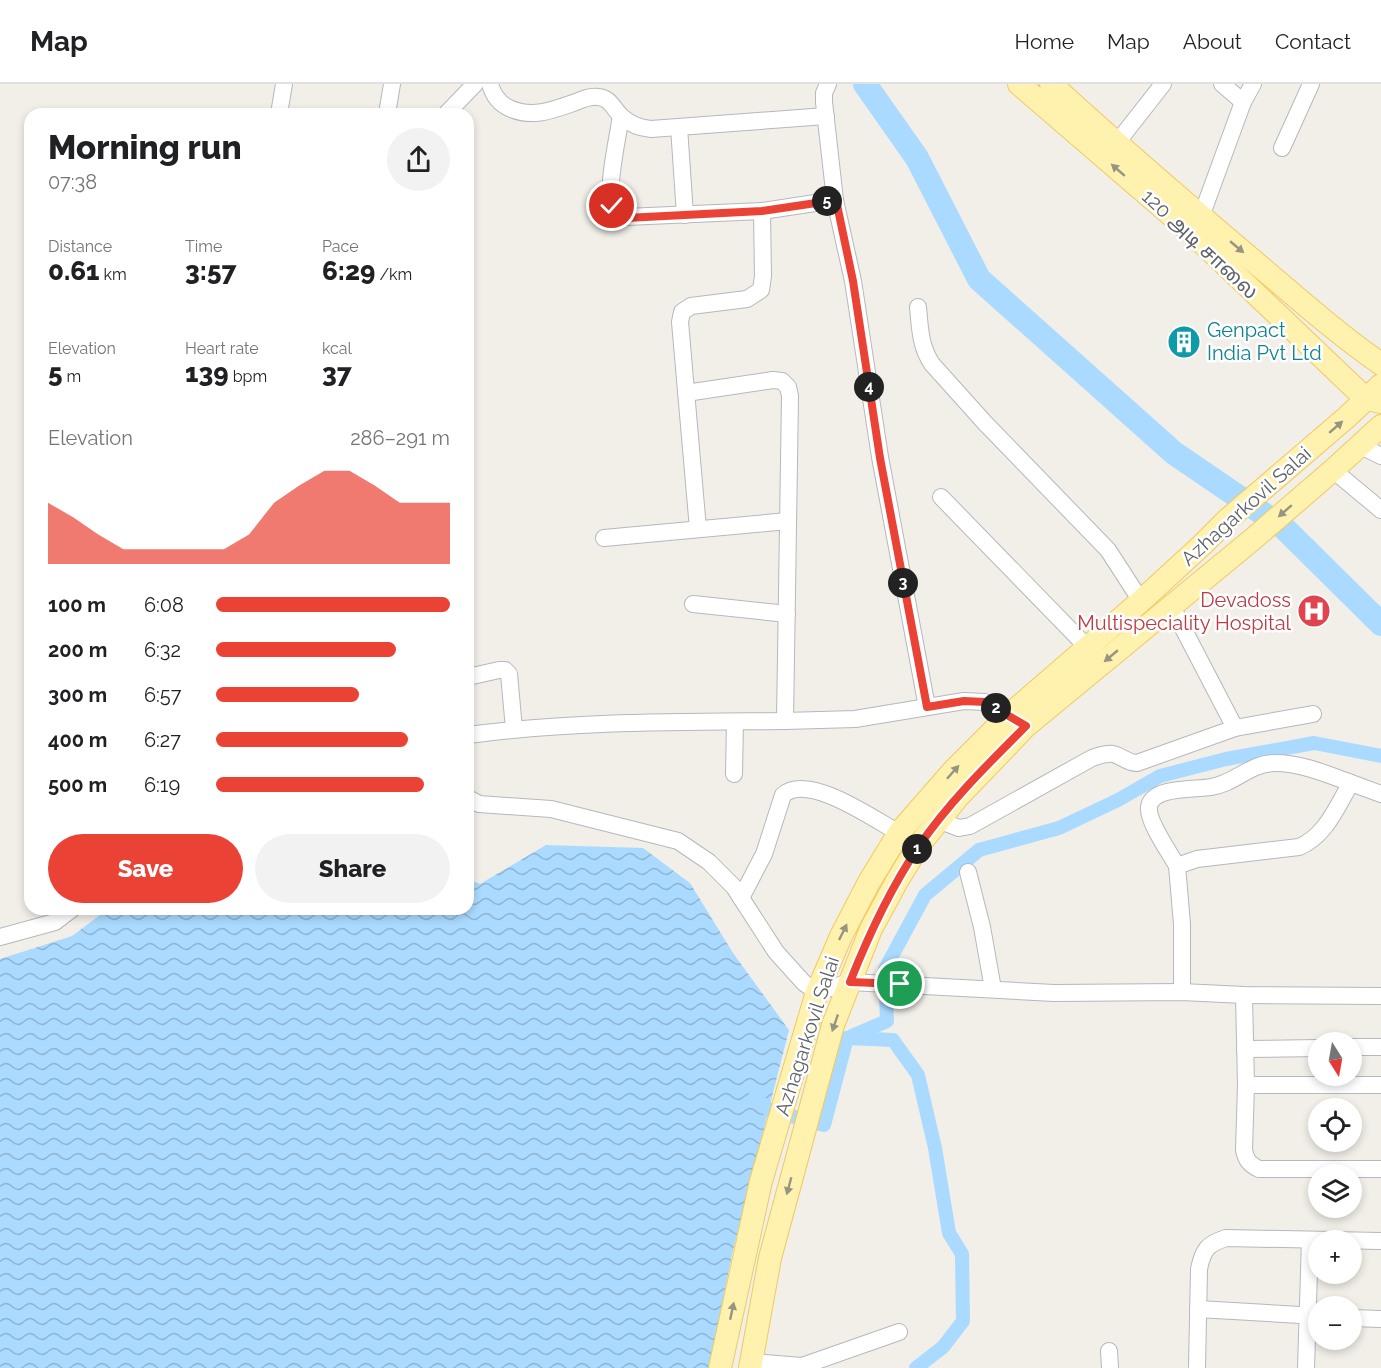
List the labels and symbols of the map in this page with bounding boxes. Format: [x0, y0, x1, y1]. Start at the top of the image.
one-way arrow [1111, 163, 1126, 177]
pin [586, 180, 637, 231]
street label: 120 அடி சாலை [1136, 184, 1263, 305]
pin: 5 [812, 186, 842, 216]
one-way arrow [1230, 240, 1245, 253]
place label: Genpact India Pvt Ltd [1207, 318, 1322, 365]
building icon: Genpact India Pvt Ltd [1166, 324, 1202, 360]
pin: 4 [854, 372, 884, 402]
one-way arrow [1328, 421, 1343, 434]
street label: Azhagarkovil Salai [1176, 441, 1316, 571]
one-way arrow [1278, 504, 1293, 517]
pin: 3 [888, 568, 918, 598]
place label: Devadoss Multispeciality Hospital [1077, 588, 1292, 635]
hospital icon: Devadoss Multispeciality Hospital [1296, 593, 1332, 629]
one-way arrow [1104, 649, 1119, 662]
pin: 2 [981, 693, 1011, 723]
one-way arrow [946, 765, 960, 780]
pin: 1 [902, 834, 932, 864]
one-way arrow [838, 924, 848, 941]
street label: Azhagarkovil Salai [770, 953, 844, 1119]
pin [874, 958, 925, 1009]
one-way arrow [829, 1014, 839, 1032]
north arrow [1308, 1032, 1362, 1086]
one-way arrow [784, 1177, 794, 1196]
one-way arrow [728, 1302, 738, 1320]

